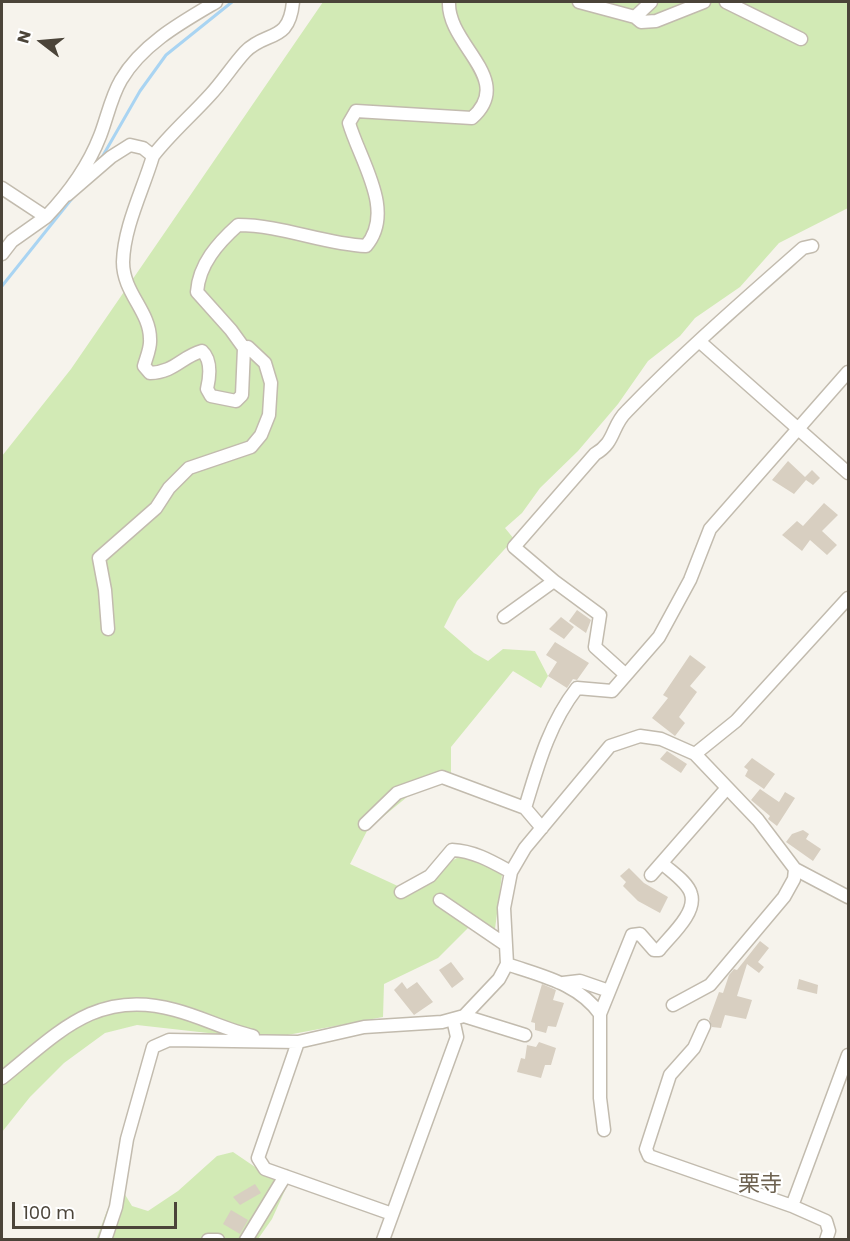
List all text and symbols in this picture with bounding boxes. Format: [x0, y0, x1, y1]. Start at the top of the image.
north arrow [12, 12, 72, 72]
text: N [11, 28, 37, 46]
district label: 栗寺 [738, 1172, 782, 1198]
scale bar [15, 1190, 180, 1228]
text: 100 m [23, 1200, 75, 1225]

